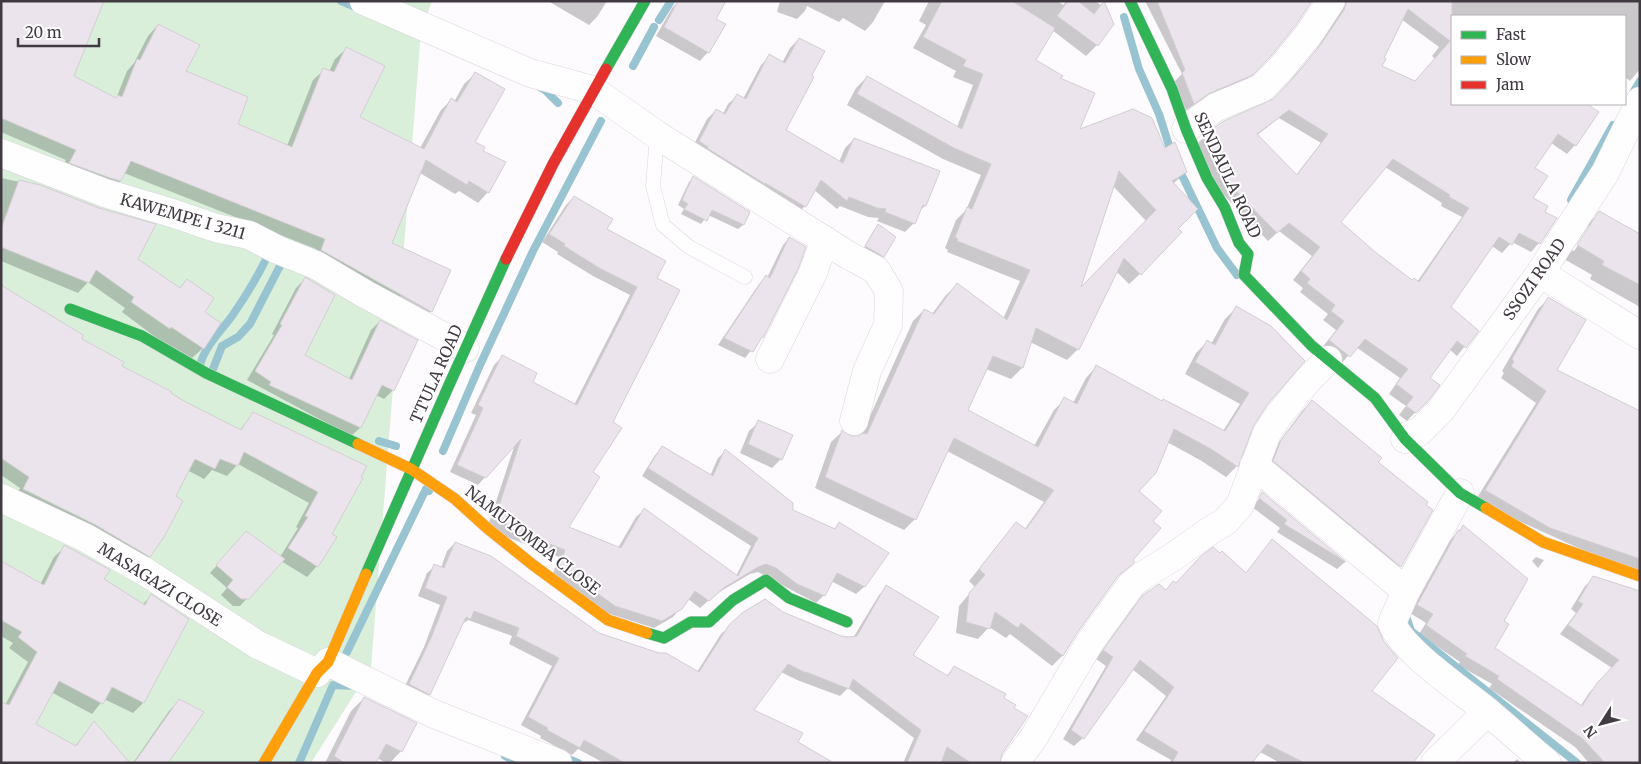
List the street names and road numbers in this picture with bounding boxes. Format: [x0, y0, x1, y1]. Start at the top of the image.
street label: SENDAULA ROAD [1190, 109, 1266, 241]
street label: KAWEMPE I 3211 [118, 188, 248, 244]
street label: SSOZI ROAD [1498, 234, 1570, 324]
street label: TTULA ROAD [405, 322, 467, 426]
street label: NAMUYOMBA CLOSE [461, 481, 605, 599]
street label: MASAGAZI CLOSE [94, 538, 226, 631]

